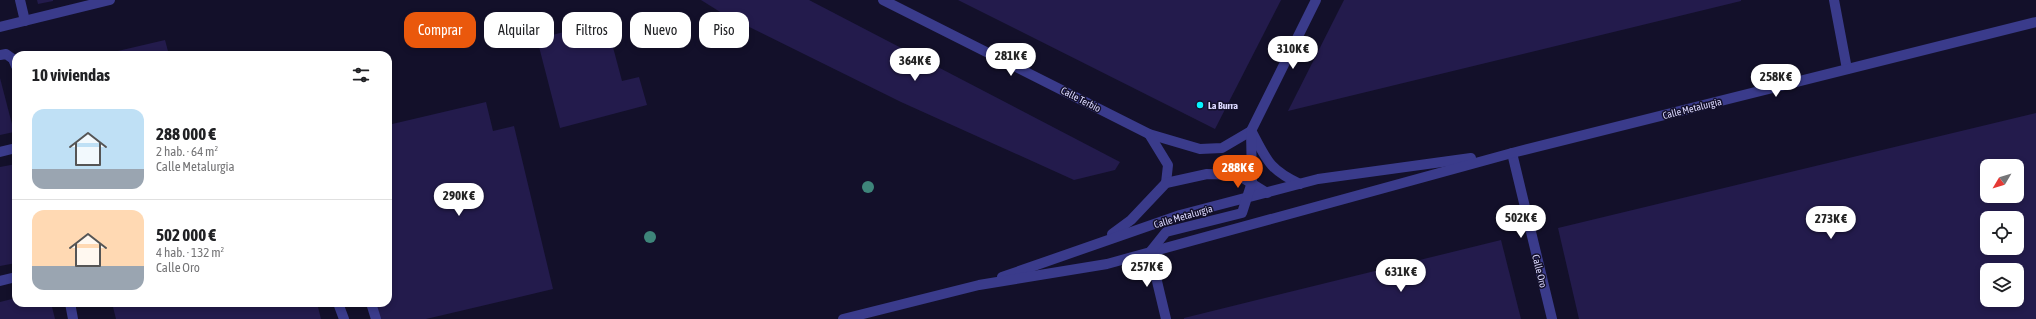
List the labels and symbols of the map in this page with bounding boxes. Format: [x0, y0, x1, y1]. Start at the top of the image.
pin: 310K € [1260, 36, 1326, 70]
pin: 281K € [978, 43, 1044, 77]
pin: 364K € [882, 48, 948, 82]
pin: 258K € [1743, 64, 1809, 98]
street label: Calle Terbio [1059, 85, 1103, 114]
street label: Calle Metalurgia [1661, 96, 1723, 121]
marker: La Burra [1195, 100, 1205, 110]
place label: La Burra [1208, 100, 1238, 111]
pin: 288K € [1205, 155, 1271, 189]
north arrow [1980, 159, 2024, 203]
pin: 290K € [426, 183, 492, 217]
street label: Calle Metalurgia [1153, 203, 1214, 230]
pin: 502K € [1488, 205, 1554, 239]
pin: 273K € [1798, 206, 1864, 240]
street label: Calle Oro [1530, 253, 1549, 289]
pin: 257K € [1114, 254, 1180, 288]
pin: 631K € [1368, 259, 1434, 293]

